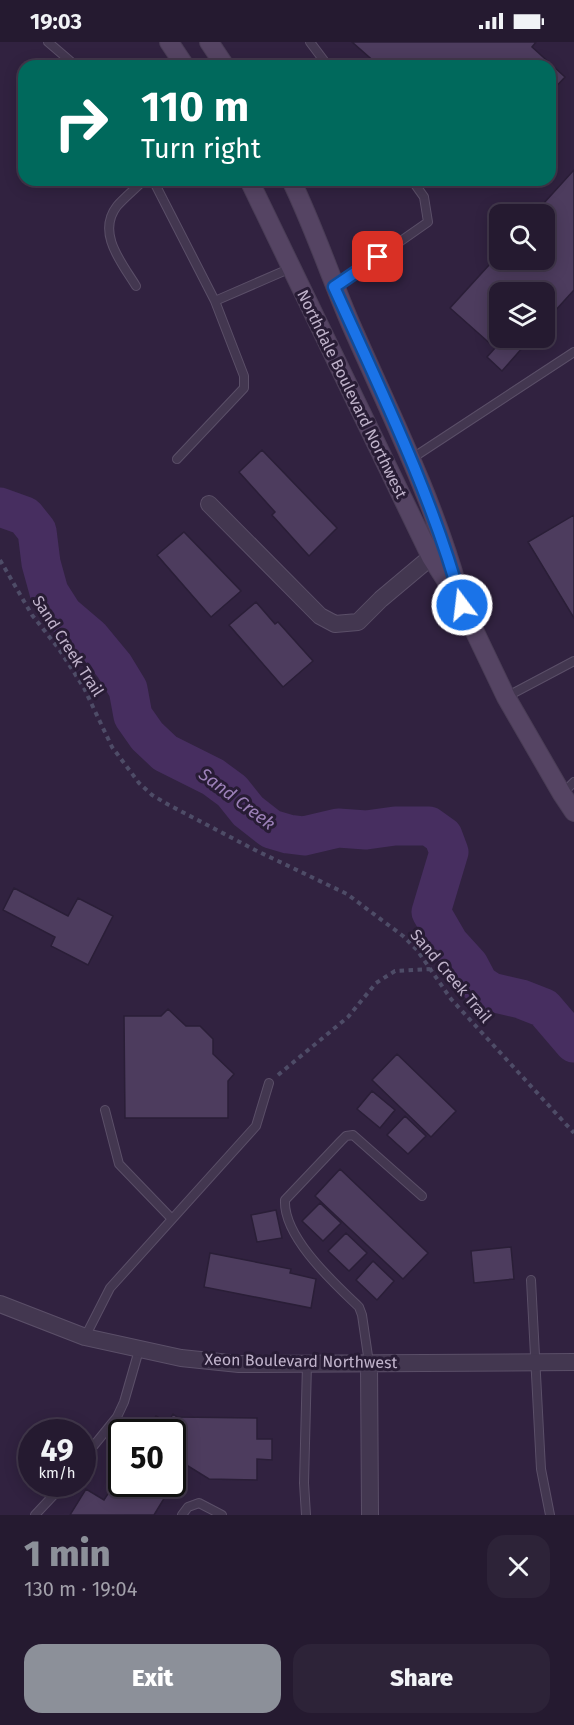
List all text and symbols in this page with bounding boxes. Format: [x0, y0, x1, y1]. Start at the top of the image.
text: 19:03 [30, 8, 82, 35]
text: 110 m [141, 82, 249, 132]
icon: right [42, 84, 120, 162]
text: Turn right [141, 133, 261, 165]
map controls [489, 204, 555, 348]
button: search [489, 204, 555, 270]
pin [352, 231, 403, 282]
icon: arrive [361, 240, 394, 273]
button: layers [489, 282, 555, 348]
street label: Northdale Boulevard Northwest [293, 287, 411, 502]
position arrow [430, 573, 494, 637]
street label: Sand Creek Trail [28, 592, 108, 700]
water label: Sand Creek [194, 763, 280, 835]
street label: Sand Creek Trail [406, 925, 496, 1027]
street label: Xeon Boulevard Northwest [205, 1350, 398, 1372]
speed limit sign: 50 [108, 1419, 186, 1497]
text: 49 [40, 1433, 74, 1469]
text: km/h [38, 1464, 76, 1482]
text: 1 min [24, 1532, 110, 1576]
button: close [487, 1535, 550, 1598]
text: 130 m · 19:04 [24, 1577, 137, 1601]
button: Exit [24, 1644, 281, 1713]
button: Share [293, 1644, 550, 1713]

